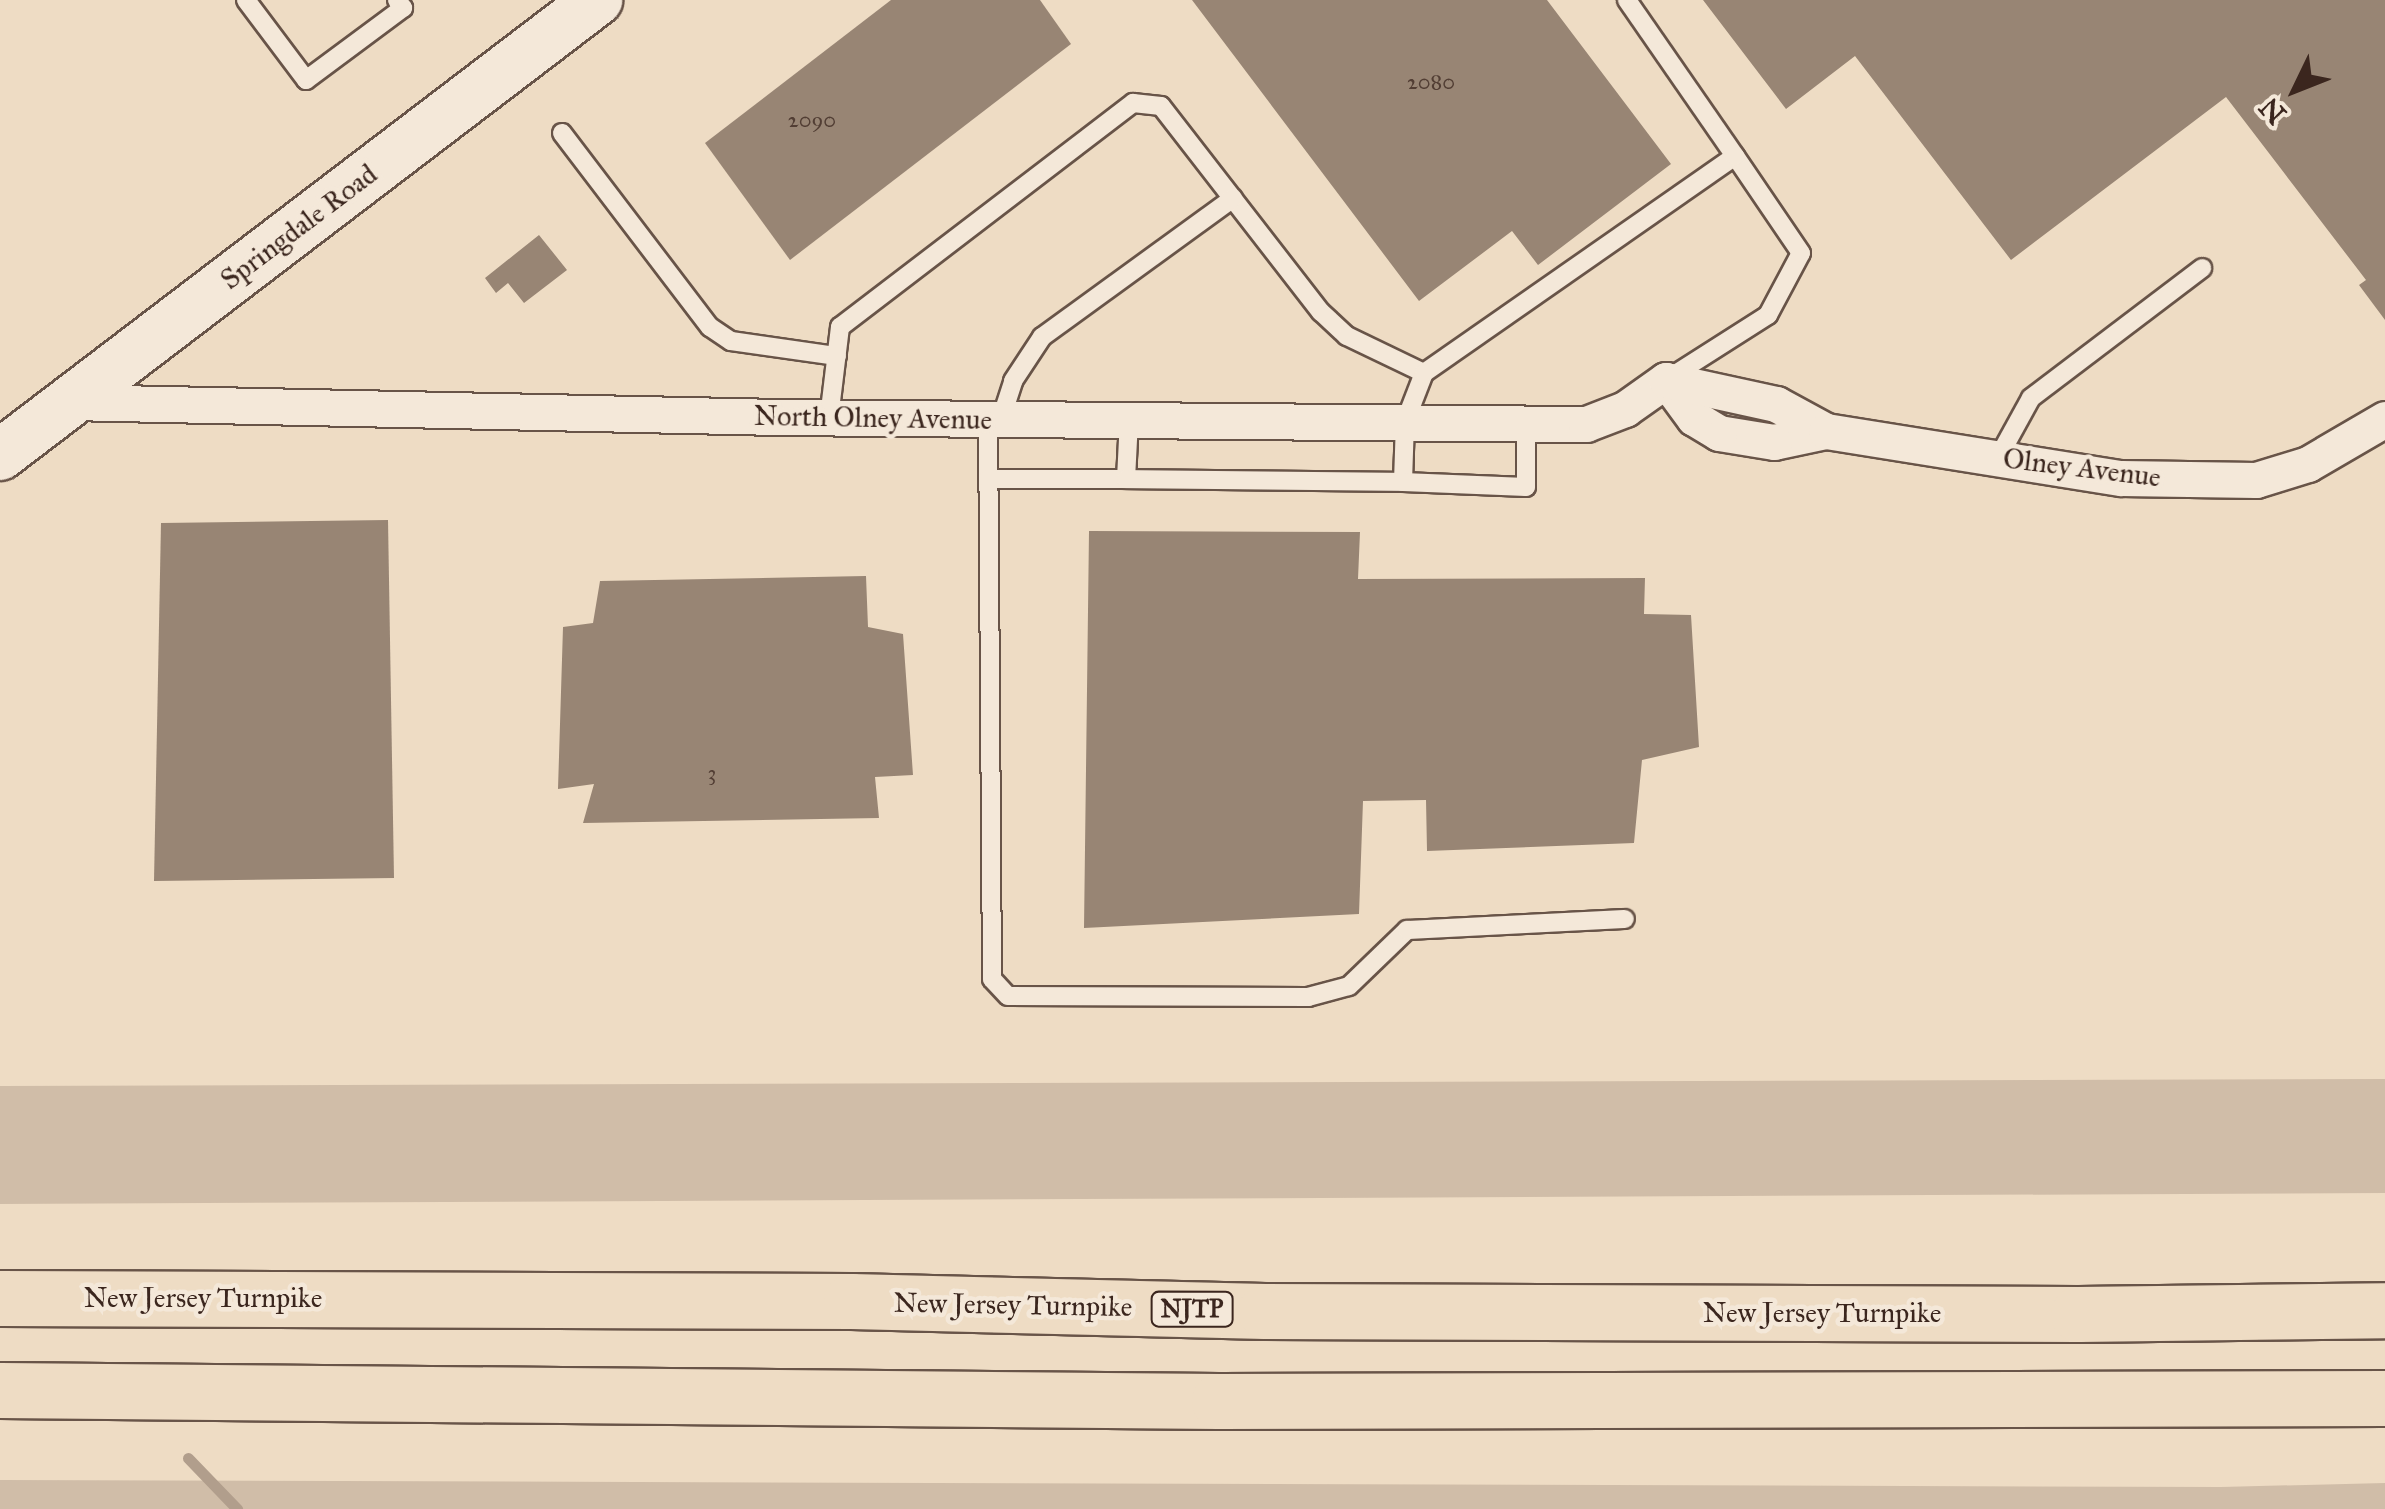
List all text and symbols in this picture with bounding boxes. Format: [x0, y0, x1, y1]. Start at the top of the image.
north arrow [2245, 40, 2345, 140]
house number: 2080 [1407, 69, 1455, 95]
text: N [2252, 90, 2294, 131]
house number: 2090 [788, 107, 836, 133]
street label: Springdale Road [214, 157, 384, 297]
street label: North Olney Avenue [754, 399, 992, 437]
street label: Olney Avenue [2001, 442, 2163, 494]
house number: 3 [708, 760, 716, 786]
street label: New Jersey Turnpike [84, 1281, 322, 1315]
street label: New Jersey Turnpike [893, 1286, 1133, 1324]
road number: NJTP [1150, 1289, 1234, 1329]
street label: New Jersey Turnpike [1703, 1296, 1941, 1330]

